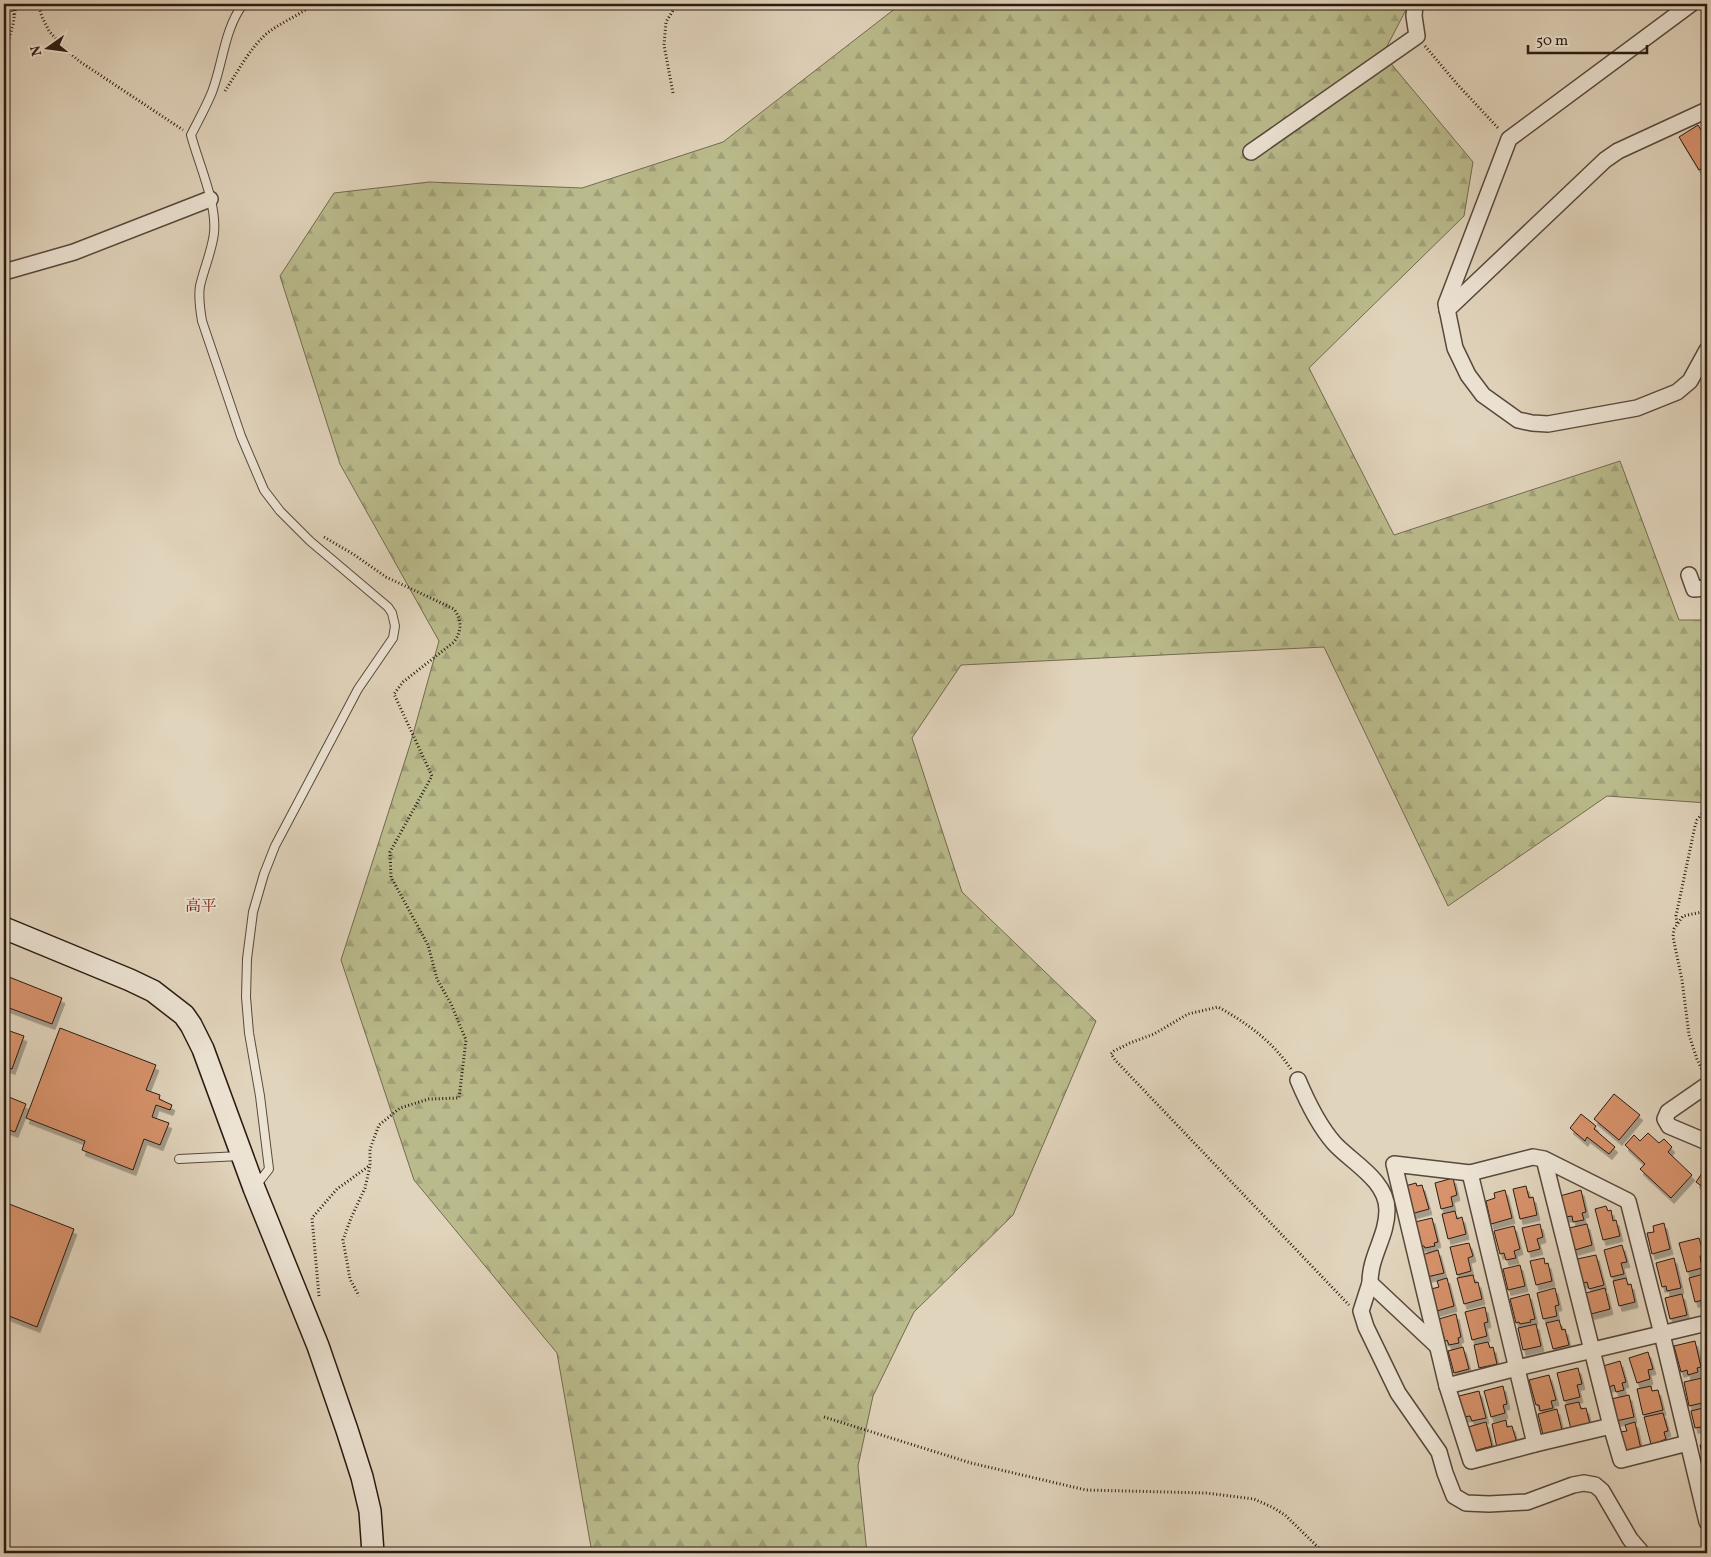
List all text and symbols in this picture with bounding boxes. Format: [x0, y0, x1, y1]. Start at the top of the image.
north arrow [22, 22, 72, 72]
scale bar [1528, 22, 1647, 54]
text: 50 m [1536, 31, 1568, 52]
text: N [26, 44, 47, 58]
district label: 高平 [185, 896, 217, 918]

